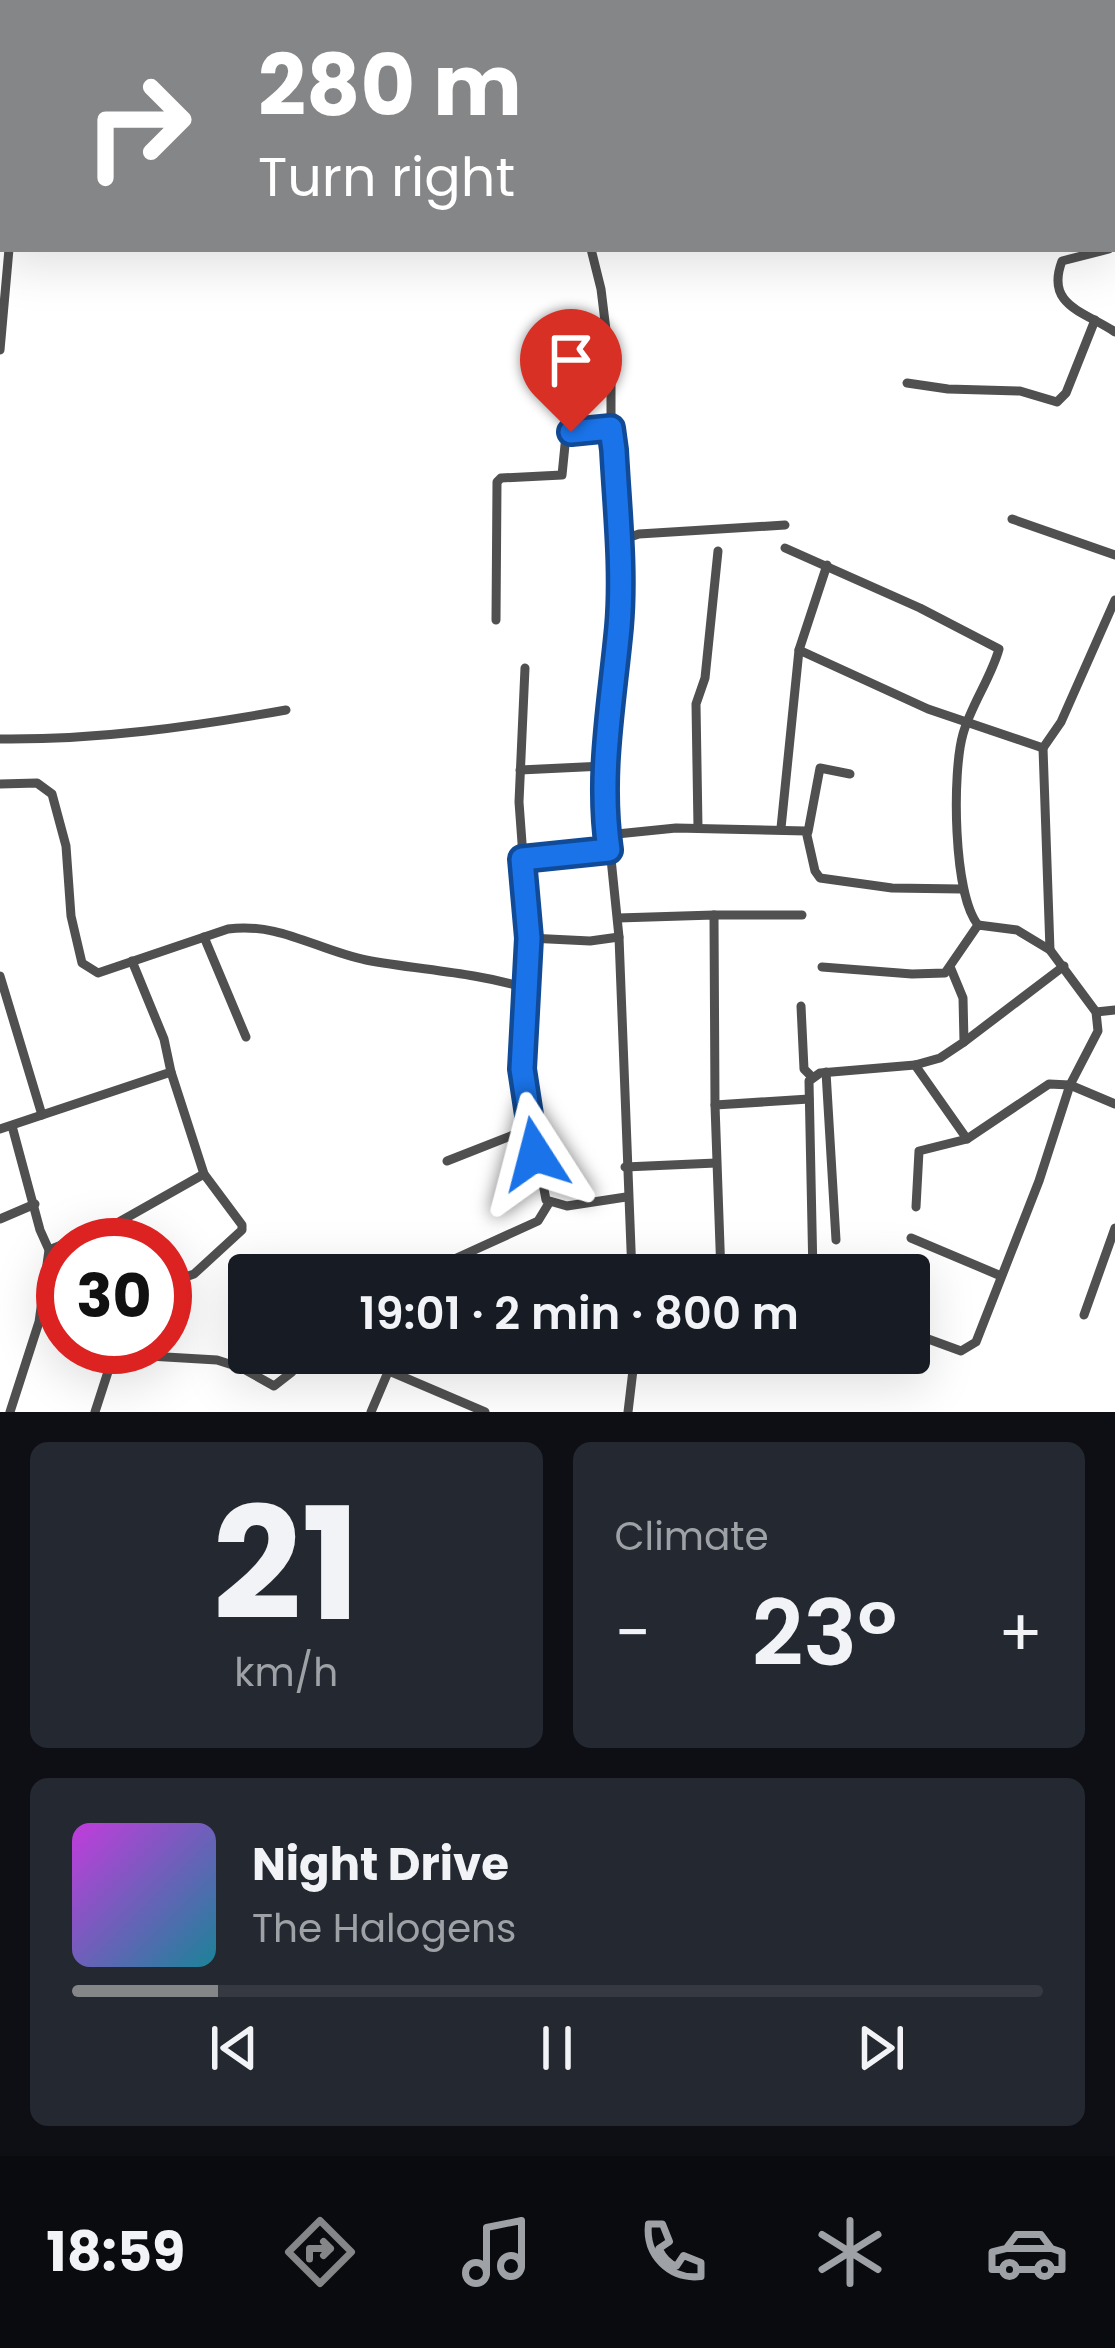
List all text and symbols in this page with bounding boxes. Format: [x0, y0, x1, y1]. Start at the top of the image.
text: 280 m [258, 27, 522, 144]
icon: right [60, 48, 216, 204]
text: Turn right [258, 139, 515, 215]
pin [520, 309, 622, 432]
icon: arrive [538, 327, 604, 393]
position arrow [472, 1091, 598, 1217]
speed limit sign: 30 [36, 1218, 192, 1374]
text: 19:01 · 2 min · 800 m [359, 1282, 799, 1345]
text: 21 [212, 1455, 360, 1674]
text: Climate [615, 1509, 769, 1564]
text: 23° [752, 1570, 897, 1697]
text: − [615, 1587, 651, 1679]
text: + [998, 1587, 1043, 1679]
text: km/h [234, 1645, 338, 1700]
text: Night Drive [252, 1833, 509, 1896]
text: The Halogens [252, 1901, 516, 1956]
icon: previous [201, 2015, 267, 2081]
icon: pause [524, 2015, 590, 2081]
icon: next [848, 2015, 914, 2081]
icon: directions [278, 2210, 362, 2294]
icon: music [455, 2210, 539, 2294]
icon: phone [631, 2210, 715, 2294]
icon: climate [808, 2210, 892, 2294]
icon: car [985, 2210, 1069, 2294]
text: 18:59 [46, 2214, 185, 2290]

